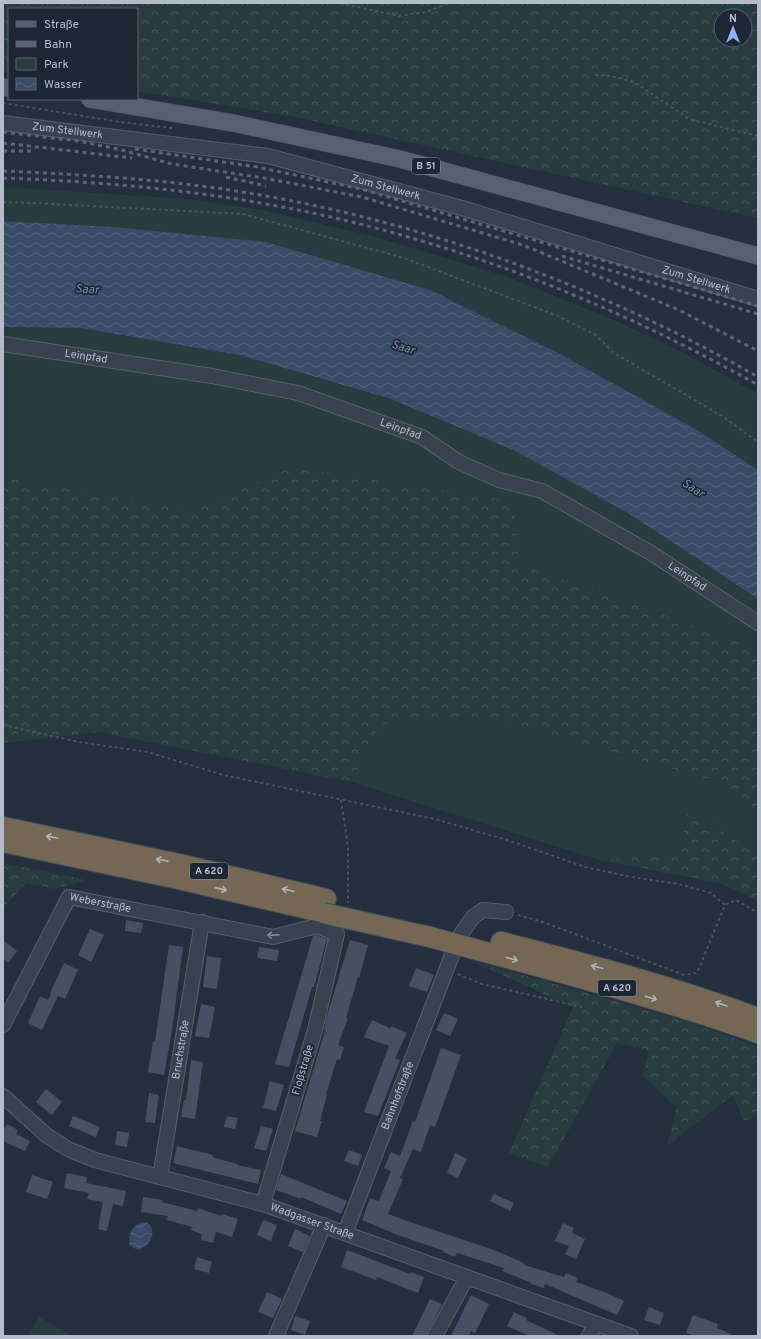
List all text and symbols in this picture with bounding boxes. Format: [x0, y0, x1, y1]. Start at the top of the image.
legend [8, 8, 138, 100]
north arrow [713, 8, 753, 48]
text: N [729, 12, 737, 26]
text: Straße [44, 17, 79, 33]
text: Bahn [44, 37, 72, 53]
text: Park [44, 57, 69, 73]
text: Wasser [44, 77, 83, 93]
street label: Zum Stellwerk [31, 120, 104, 142]
road number: B 51 [412, 158, 440, 174]
street label: Zum Stellwerk [349, 172, 422, 204]
street label: Zum Stellwerk [660, 263, 733, 297]
water label: Saar [75, 281, 101, 299]
water label: Saar [389, 337, 418, 360]
street label: Leinpfad [64, 347, 108, 367]
street label: Leinpfad [378, 416, 423, 443]
water label: Saar [679, 476, 709, 503]
street label: Leinpfad [665, 559, 709, 594]
one-way arrow [46, 832, 59, 840]
one-way arrow [156, 856, 169, 864]
road number: A 620 [190, 863, 228, 879]
one-way arrow [214, 885, 227, 893]
one-way arrow [282, 886, 295, 893]
street label: Weberstraße [69, 890, 132, 916]
one-way arrow [267, 931, 280, 939]
one-way arrow [505, 956, 518, 963]
one-way arrow [591, 963, 604, 970]
road number: A 620 [598, 980, 636, 996]
one-way arrow [644, 995, 657, 1002]
one-way arrow [716, 1000, 728, 1008]
street label: Bruchstraße [169, 1019, 193, 1080]
street label: Floßstraße [289, 1043, 317, 1097]
street label: Bahnhofstraße [378, 1060, 417, 1132]
street label: Wadgasser Straße [268, 1200, 356, 1243]

